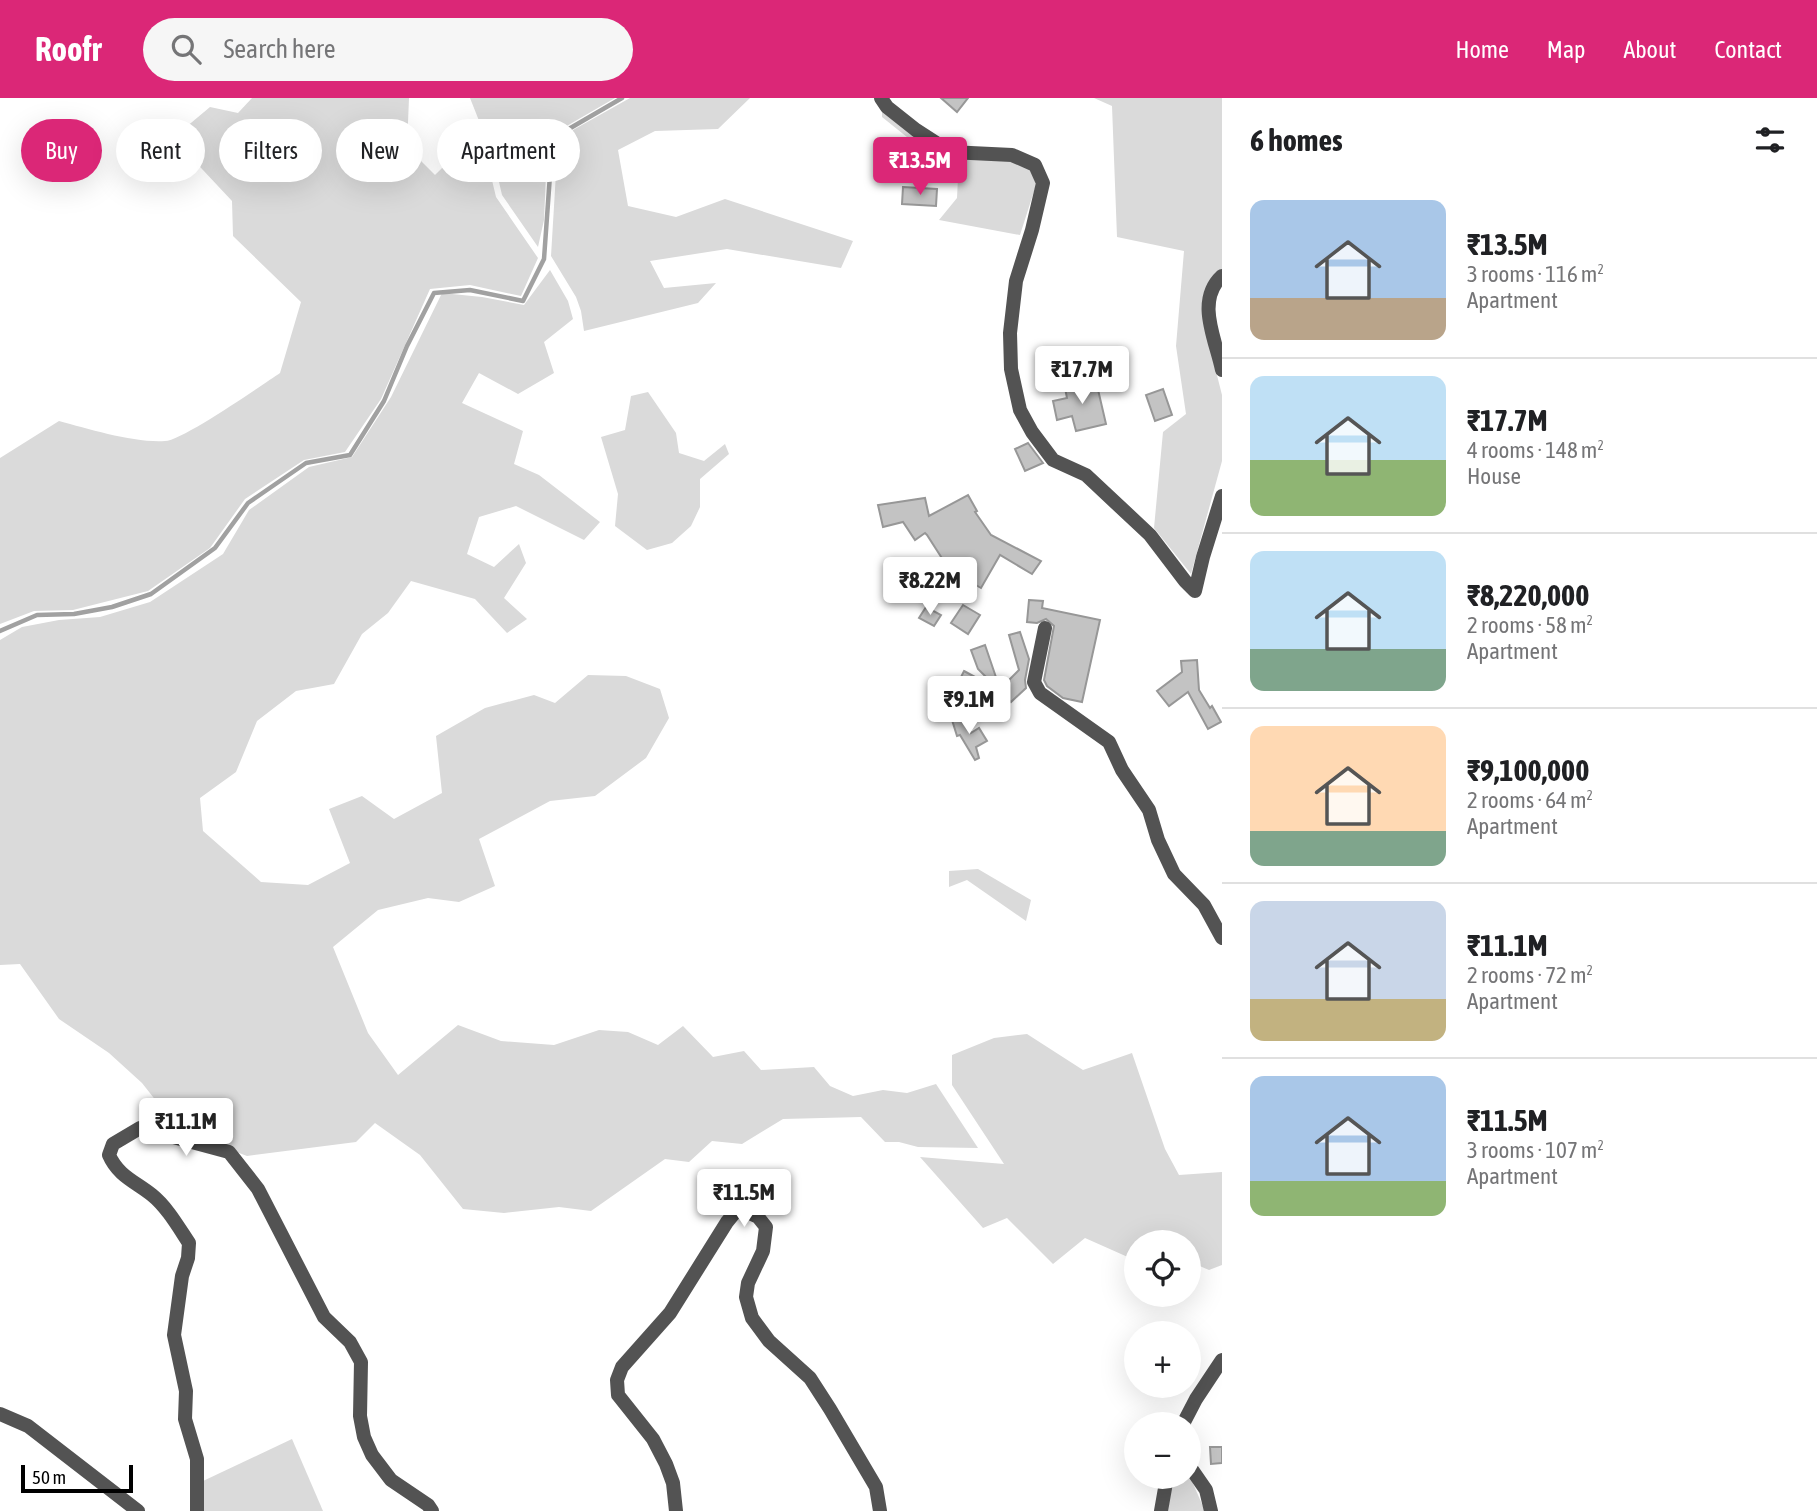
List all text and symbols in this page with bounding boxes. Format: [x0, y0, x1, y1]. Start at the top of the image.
search box [143, 18, 633, 81]
text: Roofr [35, 30, 101, 68]
icon: search [167, 30, 205, 68]
text: Search here [223, 34, 336, 64]
text: Home [1455, 36, 1509, 63]
text: Map [1547, 36, 1585, 63]
text: About [1623, 36, 1676, 63]
text: Contact [1714, 36, 1782, 63]
chip: Buy [21, 119, 102, 182]
chip: Rent [116, 119, 205, 182]
chip: Filters [219, 119, 322, 182]
chip: New [336, 119, 423, 182]
chip: Apartment [437, 119, 580, 182]
icon: filters [1751, 121, 1789, 159]
text: 6 homes [1250, 123, 1343, 157]
pin: ₹13.5M [863, 138, 977, 197]
text: ₹13.5M [889, 147, 951, 173]
text: ₹13.5M [1467, 227, 1548, 261]
icon: home [1306, 228, 1390, 312]
text: 3 rooms · 116 m² [1467, 261, 1604, 287]
text: Apartment [1467, 287, 1558, 313]
pin: ₹17.7M [1025, 346, 1139, 406]
text: ₹17.7M [1051, 356, 1113, 382]
text: ₹17.7M [1467, 403, 1548, 437]
icon: home [1306, 404, 1390, 488]
text: 4 rooms · 148 m² [1467, 437, 1604, 463]
text: House [1467, 463, 1521, 489]
pin: ₹8.22M [873, 558, 987, 617]
text: ₹8.22M [899, 567, 961, 593]
text: ₹8,220,000 [1467, 578, 1589, 612]
icon: home [1306, 579, 1390, 663]
text: 2 rooms · 58 m² [1467, 612, 1593, 638]
text: Apartment [1467, 638, 1558, 664]
pin: ₹9.1M [920, 676, 1018, 736]
text: ₹9.1M [943, 686, 995, 712]
text: ₹9,100,000 [1467, 753, 1589, 787]
icon: home [1306, 754, 1390, 838]
text: 2 rooms · 64 m² [1467, 787, 1593, 813]
text: Apartment [1467, 813, 1558, 839]
text: ₹11.1M [1467, 928, 1548, 962]
icon: home [1306, 929, 1390, 1013]
text: 2 rooms · 72 m² [1467, 962, 1593, 988]
text: Apartment [1467, 988, 1558, 1014]
pin: ₹11.1M [129, 1098, 243, 1158]
text: ₹11.5M [1467, 1103, 1548, 1137]
icon: home [1306, 1104, 1390, 1188]
text: ₹11.1M [155, 1108, 217, 1134]
text: 3 rooms · 107 m² [1467, 1137, 1604, 1163]
text: Apartment [1467, 1163, 1558, 1189]
pin: ₹11.5M [687, 1170, 801, 1229]
text: ₹11.5M [713, 1179, 775, 1205]
map controls [1124, 1230, 1201, 1489]
button: locate [1124, 1230, 1201, 1307]
button: + [1124, 1321, 1201, 1398]
button: − [1124, 1412, 1201, 1489]
scale bar [21, 1462, 133, 1494]
text: 50 m [32, 1466, 66, 1488]

